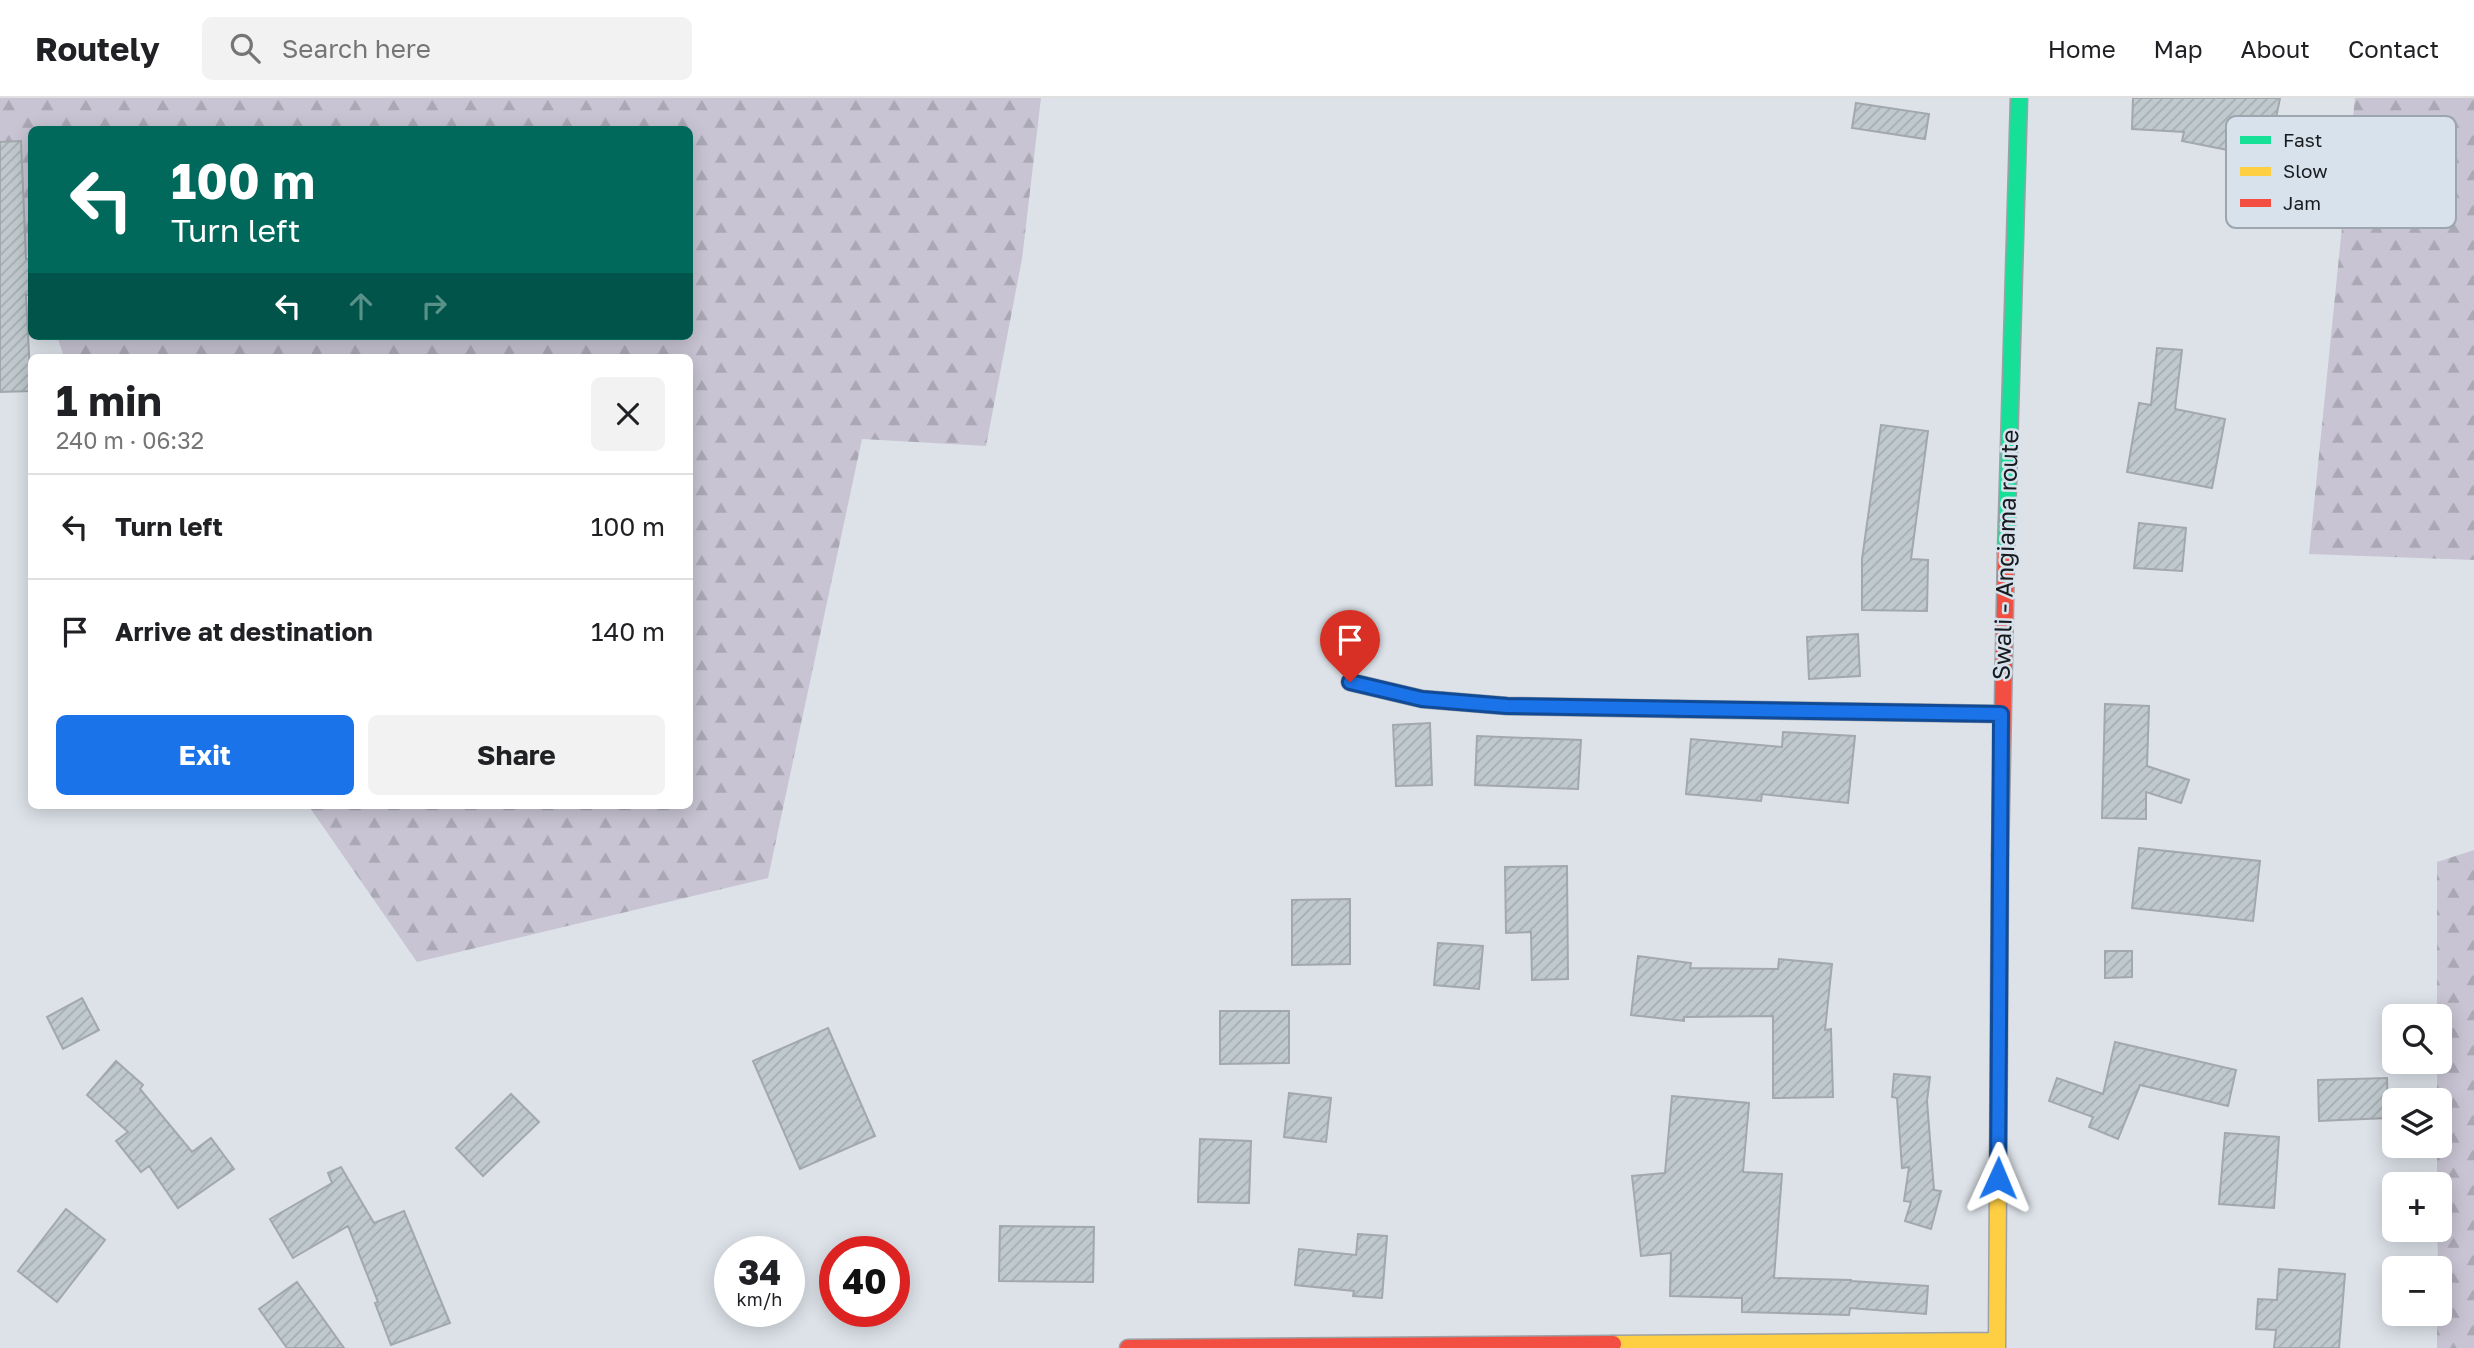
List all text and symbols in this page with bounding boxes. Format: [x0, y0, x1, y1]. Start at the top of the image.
search box [202, 17, 692, 80]
text: Routely [35, 29, 160, 68]
icon: search [226, 29, 264, 67]
text: Search here [282, 33, 431, 64]
text: Home [2048, 34, 2116, 63]
text: Map [2154, 34, 2203, 63]
text: About [2241, 34, 2310, 63]
text: Contact [2348, 34, 2439, 63]
legend [2226, 116, 2456, 228]
text: Fast [2283, 128, 2322, 151]
text: 100 m [171, 151, 315, 210]
icon: left [56, 154, 147, 245]
text: Slow [2283, 159, 2328, 182]
text: Jam [2283, 191, 2321, 214]
text: Turn left [171, 211, 300, 249]
icon: left [269, 287, 307, 325]
icon: ahead [342, 287, 380, 325]
icon: right [415, 287, 453, 325]
text: 1 min [56, 375, 162, 425]
button: close [591, 377, 665, 451]
text: 240 m · 06:32 [56, 426, 204, 454]
street label: Swali - Angiama route [1986, 429, 2023, 681]
icon: left [56, 508, 94, 546]
text: Turn left [115, 511, 223, 542]
text: 100 m [591, 511, 665, 542]
pin [1320, 610, 1380, 682]
icon: arrive [56, 613, 94, 651]
text: Arrive at destination [115, 616, 373, 647]
text: 140 m [591, 616, 665, 647]
icon: arrive [1331, 621, 1369, 659]
button: Exit [56, 715, 354, 795]
button: Share [368, 715, 665, 795]
map controls [2382, 1004, 2452, 1326]
button: search [2382, 1004, 2452, 1074]
button: layers [2382, 1088, 2452, 1158]
position arrow [1961, 1141, 2035, 1215]
button: + [2382, 1172, 2452, 1242]
speed limit sign: 40 [819, 1236, 910, 1327]
text: 34 [738, 1251, 781, 1293]
button: − [2382, 1256, 2452, 1326]
text: km/h [737, 1288, 782, 1310]

